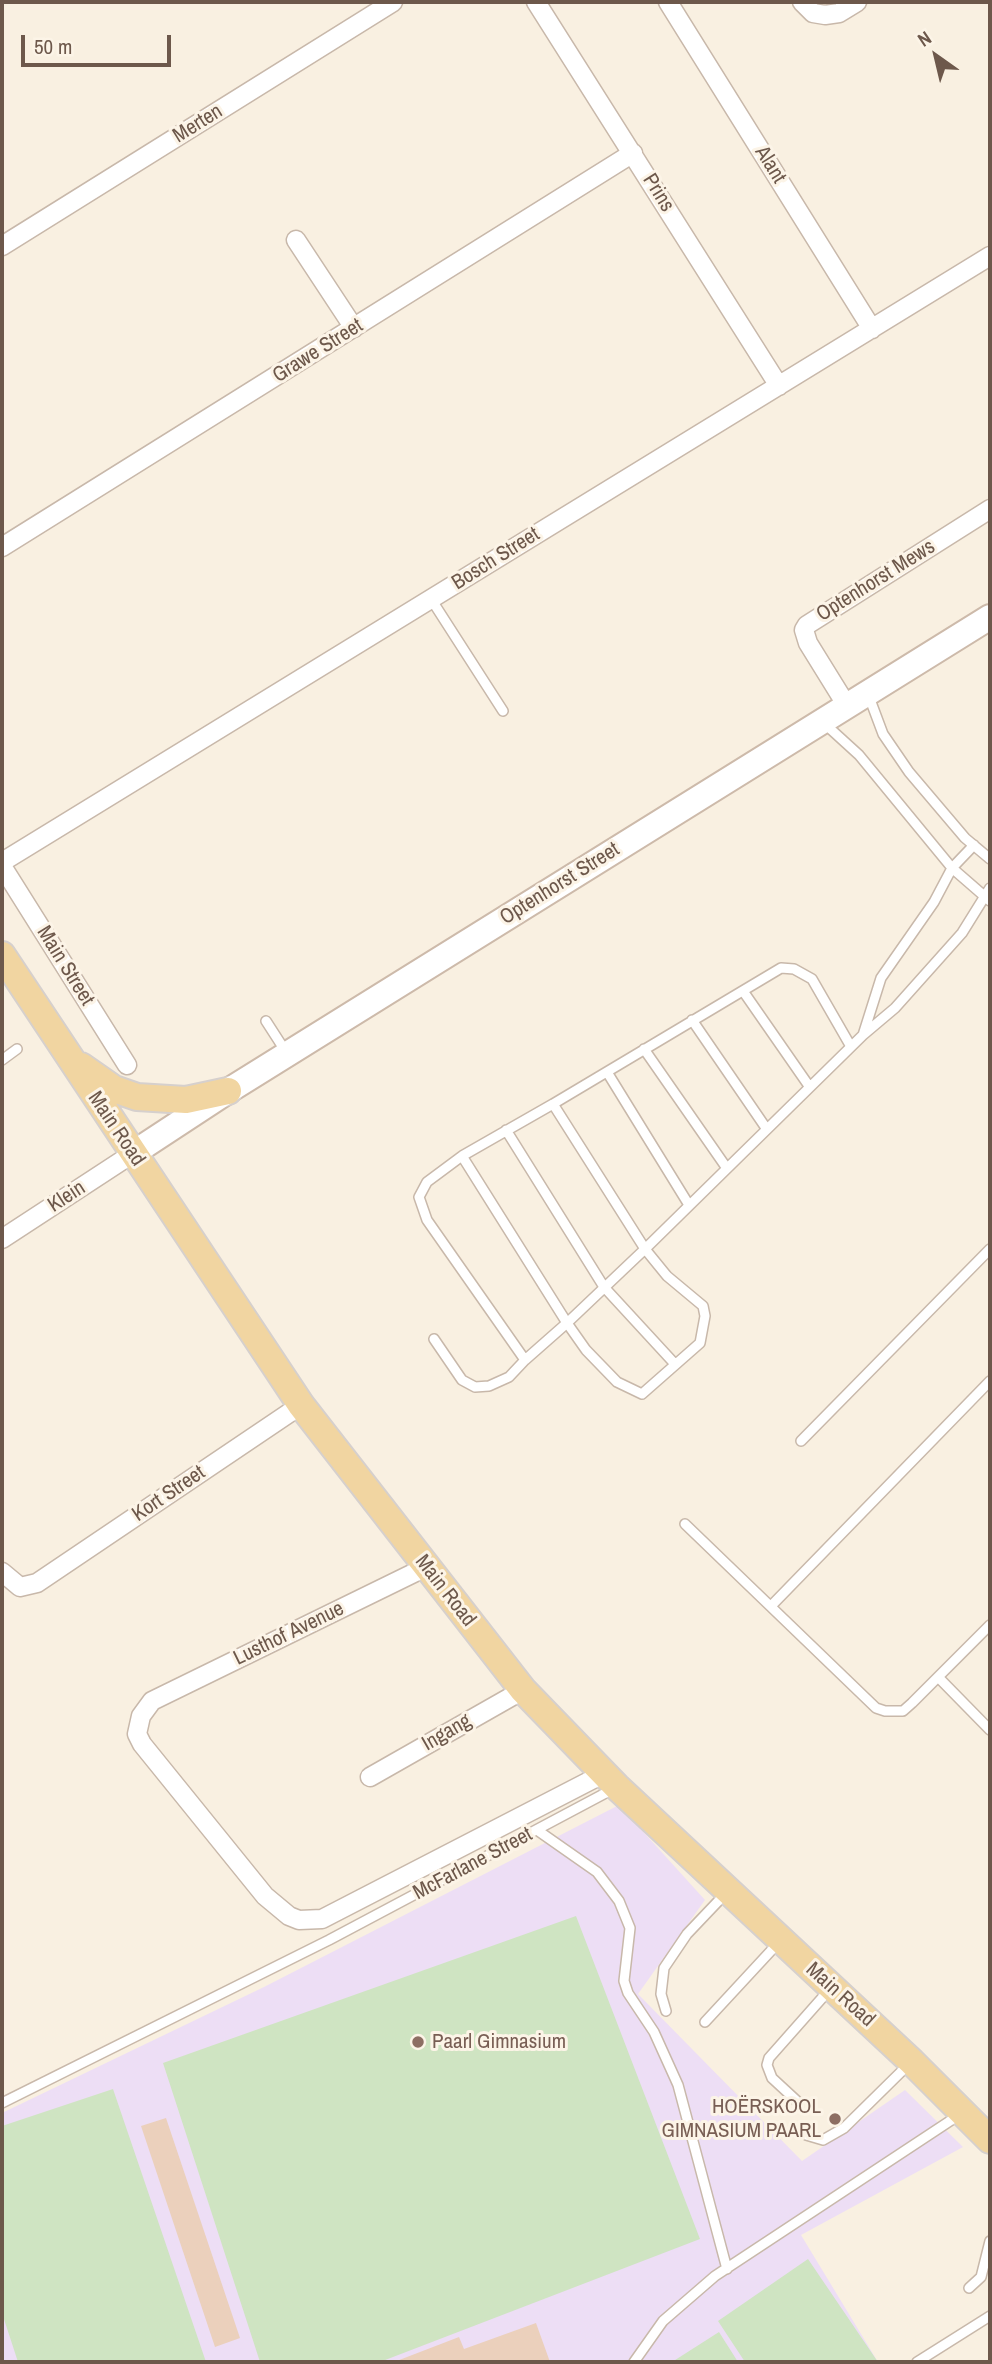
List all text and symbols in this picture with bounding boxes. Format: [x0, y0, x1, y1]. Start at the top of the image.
scale bar [24, 21, 175, 65]
north arrow [901, 21, 971, 91]
text: N [912, 25, 936, 53]
text: 50 m [34, 32, 72, 61]
street label: Merten [169, 99, 227, 149]
street label: Alant [749, 142, 791, 188]
street label: Prins [637, 169, 679, 217]
street label: Grawe Street [268, 313, 368, 389]
street label: Bosch Street [448, 522, 544, 596]
street label: Optenhorst Mews [812, 535, 940, 627]
street label: Optenhorst Street [496, 837, 624, 931]
street label: Main Street [31, 922, 99, 1010]
street label: Main Road [82, 1087, 150, 1171]
street label: Klein [44, 1176, 90, 1218]
street label: Kort Street [128, 1461, 210, 1527]
street label: Main Road [409, 1550, 481, 1632]
street label: Lusthof Avenue [230, 1597, 348, 1671]
street label: Ingang [418, 1709, 476, 1757]
street label: McFarlane Street [409, 1822, 537, 1906]
street label: Main Road [800, 1957, 880, 2033]
place label: Paarl Gimnasium [432, 2029, 566, 2055]
marker: Paarl Gimnasium [410, 2034, 426, 2050]
place label: HOËRSKOOL GIMNASIUM PAARL [662, 2094, 821, 2144]
marker: HOËRSKOOL GIMNASIUM PAARL [827, 2111, 843, 2127]

